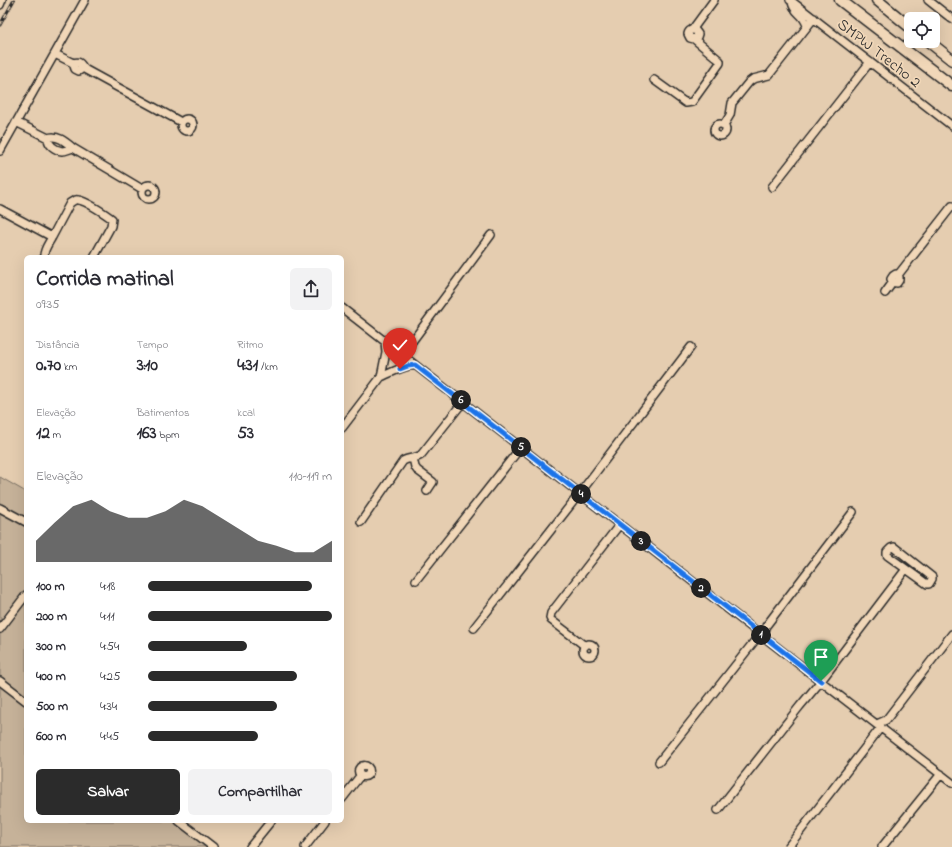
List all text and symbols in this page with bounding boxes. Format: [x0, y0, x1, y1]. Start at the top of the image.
map controls [904, 12, 940, 48]
button: locate [904, 12, 940, 48]
street label: SMPW Trecho 2 [832, 13, 926, 94]
text: Corrida matinal [36, 264, 174, 296]
button: share [290, 268, 332, 310]
text: 09:35 [36, 295, 59, 314]
pin [383, 328, 417, 369]
icon: check [389, 334, 411, 356]
text: Distância [36, 337, 80, 353]
text: Tempo [137, 337, 168, 353]
text: Ritmo [237, 337, 263, 353]
text: 0.70 [36, 353, 61, 378]
text: 3:10 [137, 353, 158, 378]
text: 4:31 [237, 353, 258, 378]
text: km [61, 359, 77, 375]
text: /km [258, 359, 278, 375]
pin: 6 [451, 390, 471, 410]
text: 6 [459, 392, 463, 408]
text: Elevação [36, 405, 76, 421]
text: Batimentos [137, 405, 190, 421]
text: kcal [237, 405, 255, 421]
text: 12 [36, 421, 50, 446]
text: 163 [137, 421, 157, 446]
text: 53 [237, 421, 254, 446]
text: m [50, 427, 61, 443]
text: bpm [157, 427, 180, 443]
pin: 5 [511, 437, 531, 457]
text: 5 [518, 439, 524, 455]
text: Elevação [36, 467, 83, 486]
text: 110–119 m [289, 467, 332, 486]
pin: 4 [571, 484, 591, 504]
text: 4 [579, 486, 583, 502]
pin: 3 [631, 531, 651, 551]
text: 3 [639, 533, 643, 549]
text: 100 m [36, 577, 65, 596]
text: 4:18 [100, 577, 115, 596]
pin: 2 [691, 578, 711, 598]
text: 2 [698, 580, 704, 596]
text: 200 m [36, 607, 67, 626]
text: 4:11 [100, 607, 115, 626]
pin: 1 [751, 625, 771, 645]
text: 1 [759, 627, 763, 643]
text: 300 m [36, 637, 66, 656]
text: 4:54 [100, 637, 119, 656]
pin [804, 640, 838, 681]
icon: arrive [810, 646, 832, 668]
text: 400 m [36, 667, 66, 686]
text: 4:25 [100, 667, 120, 686]
text: 500 m [36, 697, 68, 716]
text: 4:34 [100, 697, 117, 716]
text: 600 m [36, 727, 66, 746]
text: 4:45 [100, 727, 119, 746]
button: Salvar [36, 769, 180, 815]
button: Compartilhar [188, 769, 332, 815]

